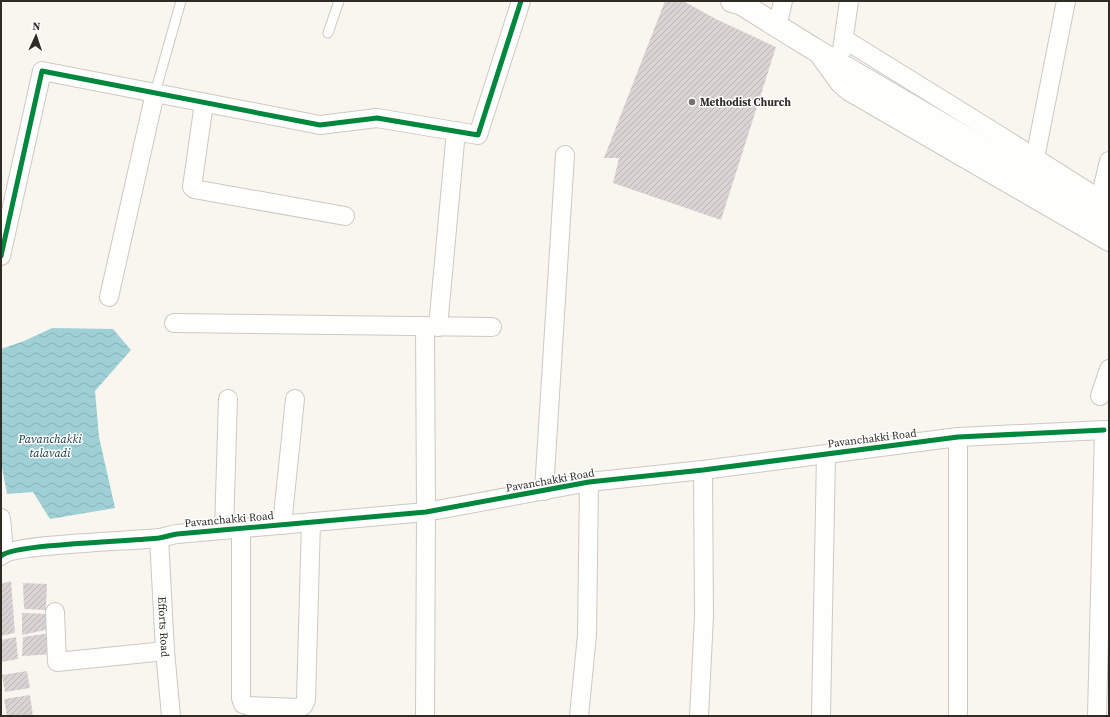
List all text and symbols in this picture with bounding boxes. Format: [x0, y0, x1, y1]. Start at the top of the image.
north arrow [16, 16, 56, 56]
text: N [32, 19, 41, 34]
place label: Methodist Church [700, 95, 791, 110]
marker: Methodist Church [687, 97, 697, 107]
street label: Pavanchakki Road [827, 425, 918, 451]
water label: Pavanchakki talavadi [17, 431, 82, 461]
street label: Pavanchakki Road [505, 465, 596, 496]
street label: Pavanchakki Road [184, 508, 275, 531]
street label: Efforts Road [154, 596, 173, 659]

